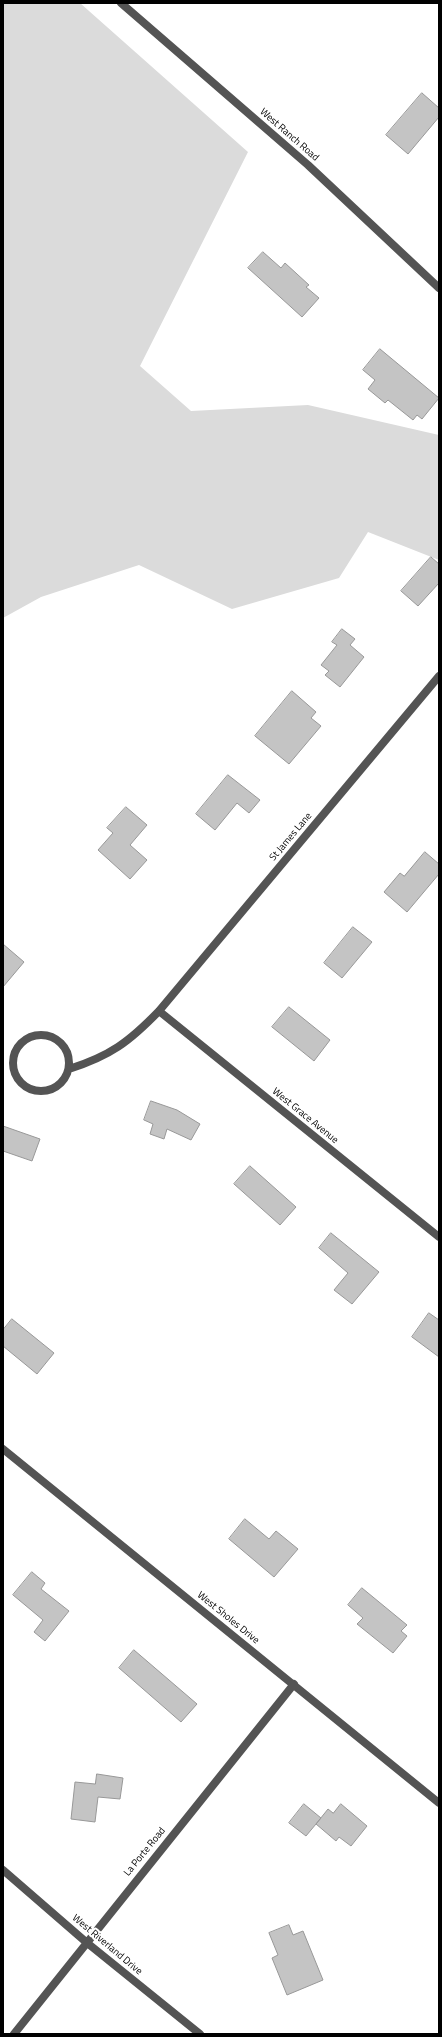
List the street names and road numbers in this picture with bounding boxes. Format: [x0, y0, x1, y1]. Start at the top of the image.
street label: West Ranch Road [257, 106, 321, 164]
street label: St James Lane [267, 810, 315, 864]
street label: West Grace Avenue [270, 1086, 340, 1146]
street label: West Sholes Drive [195, 1589, 261, 1647]
street label: La Porte Road [122, 1825, 168, 1879]
street label: West Riverland Drive [70, 1912, 144, 1978]

